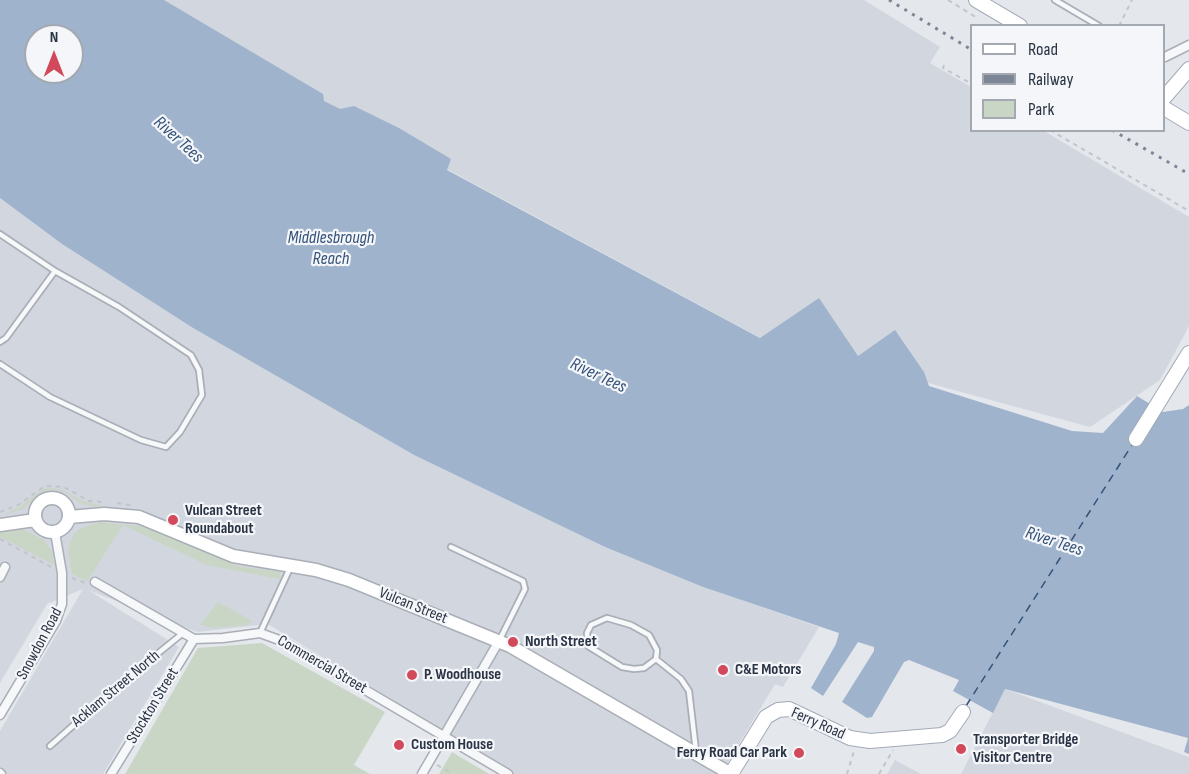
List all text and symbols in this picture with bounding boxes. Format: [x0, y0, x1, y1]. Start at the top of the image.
north arrow [24, 24, 84, 84]
legend [970, 24, 1165, 132]
text: N [50, 28, 58, 47]
text: Road [1028, 39, 1058, 60]
text: Railway [1028, 69, 1073, 90]
text: Park [1028, 99, 1054, 120]
water label: River Tees [149, 112, 207, 168]
water label: Middlesbrough Reach [288, 227, 374, 270]
water label: River Tees [567, 354, 629, 398]
place label: Vulcan Street Roundabout [185, 501, 262, 539]
marker: Vulcan Street Roundabout [166, 513, 180, 527]
water label: River Tees [1022, 523, 1086, 561]
street label: Vulcan Street [376, 584, 450, 628]
street label: Snowdon Road [13, 605, 67, 683]
street label: Commercial Street [274, 632, 370, 698]
place label: North Street [525, 632, 597, 652]
marker: North Street [506, 635, 520, 649]
street label: Acklam Street North [68, 647, 164, 731]
place label: C&E Motors [735, 660, 801, 680]
marker: C&E Motors [716, 663, 730, 677]
street label: Stockton Street [123, 664, 183, 748]
place label: P. Woodhouse [424, 665, 501, 685]
marker: P. Woodhouse [405, 668, 419, 682]
street label: Ferry Road [788, 704, 848, 744]
place label: Transporter Bridge Visitor Centre [973, 730, 1078, 768]
place label: Custom House [411, 735, 493, 755]
marker: Custom House [392, 738, 406, 752]
marker: Transporter Bridge Visitor Centre [954, 742, 968, 756]
place label: Ferry Road Car Park [677, 743, 787, 763]
marker: Ferry Road Car Park [792, 746, 806, 760]

